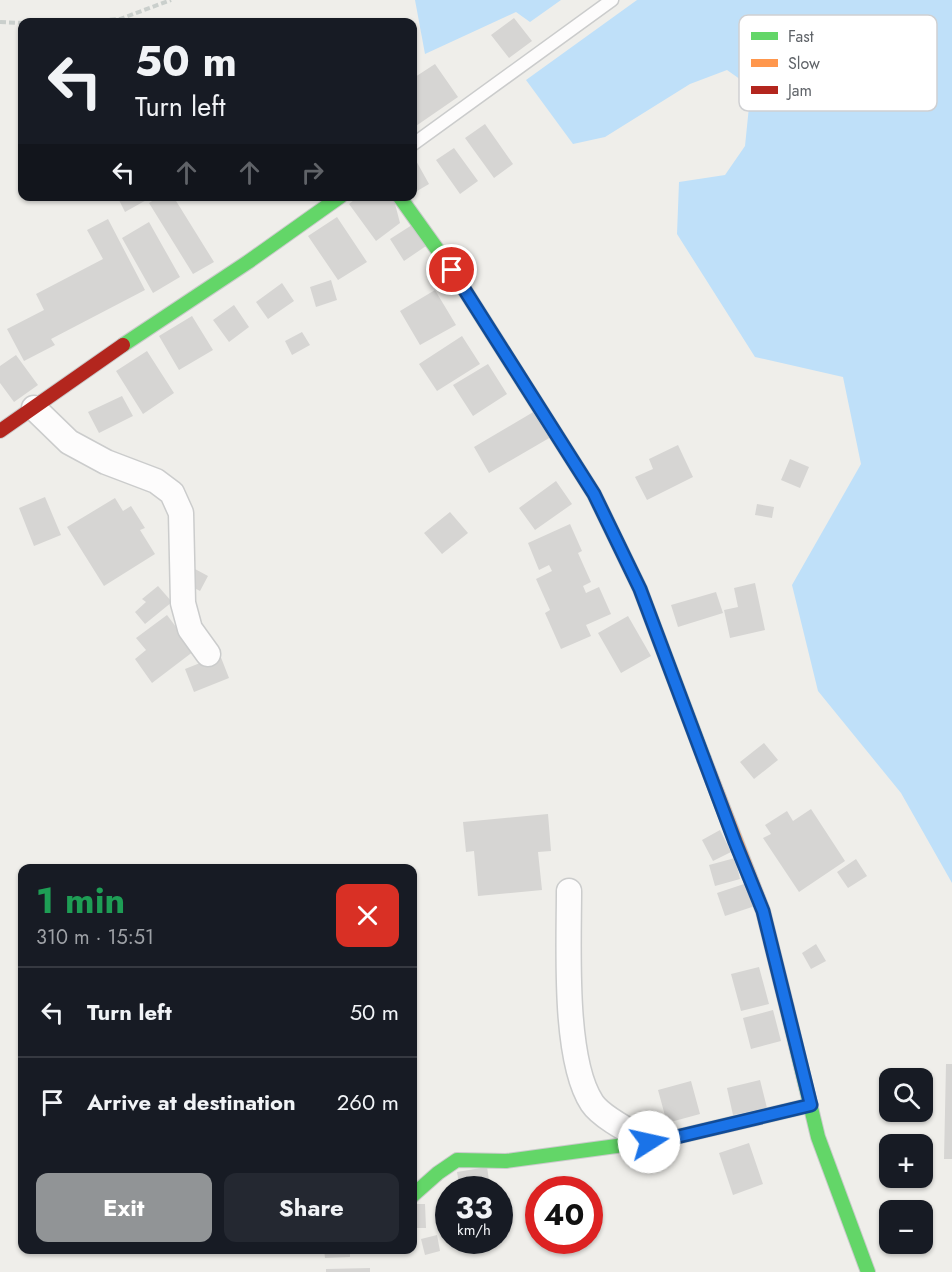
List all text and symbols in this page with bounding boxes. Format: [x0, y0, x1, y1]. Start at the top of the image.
legend [739, 15, 937, 111]
text: Fast [788, 25, 814, 48]
text: 50 m [135, 31, 237, 92]
icon: left [36, 42, 114, 120]
text: Slow [788, 52, 820, 75]
text: Jam [786, 79, 812, 102]
text: Turn left [135, 87, 225, 126]
icon: left [107, 156, 140, 189]
icon: ahead [170, 156, 203, 189]
icon: ahead [233, 156, 266, 189]
icon: right [296, 156, 329, 189]
pin [426, 244, 477, 295]
icon: arrive [435, 253, 468, 286]
text: 1 min [36, 874, 125, 926]
button: close [336, 884, 399, 947]
text: 310 m · 15:51 [36, 923, 154, 952]
icon: left [36, 996, 69, 1029]
text: Turn left [87, 996, 172, 1028]
text: 50 m [350, 996, 399, 1028]
map controls [879, 1068, 933, 1254]
button: search [879, 1068, 933, 1122]
icon: arrive [36, 1086, 69, 1119]
text: Arrive at destination [87, 1086, 296, 1118]
text: 260 m [337, 1086, 399, 1118]
position arrow [617, 1110, 681, 1174]
button: + [879, 1134, 933, 1188]
button: Exit [36, 1173, 212, 1242]
button: Share [224, 1173, 399, 1242]
speed limit sign: 40 [525, 1176, 603, 1254]
text: 33 [455, 1186, 493, 1229]
button: − [879, 1200, 933, 1254]
text: km/h [457, 1219, 491, 1241]

